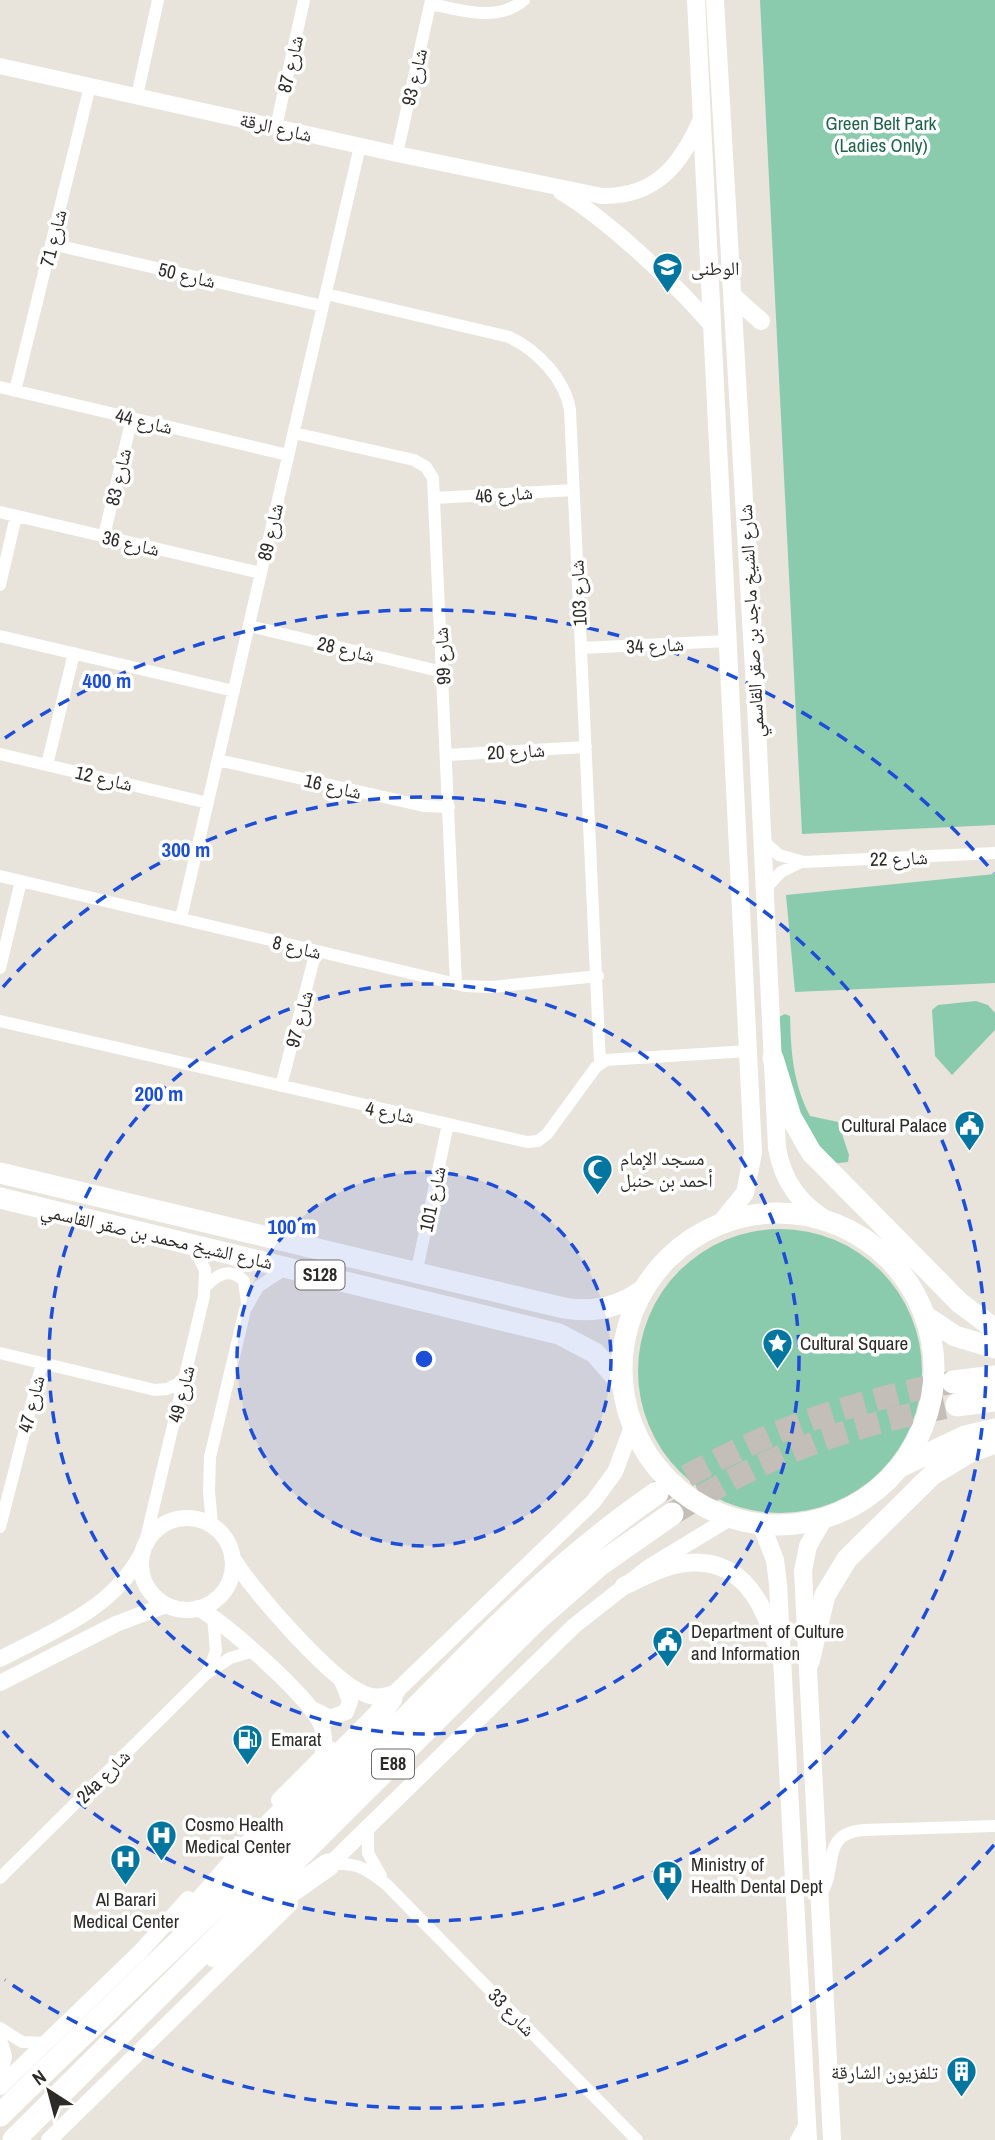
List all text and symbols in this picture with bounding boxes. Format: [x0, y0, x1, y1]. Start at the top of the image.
street label: شارع 87 [271, 33, 309, 95]
street label: شارع 93 [395, 46, 433, 108]
street label: شارع الرقة [237, 106, 315, 148]
park label: Green Belt Park (Ladies Only) [826, 110, 937, 158]
street label: شارع 71 [33, 207, 73, 269]
school or university icon: الوطنی [651, 251, 685, 295]
place label: الوطنی [691, 255, 740, 281]
street label: شارع 50 [156, 256, 218, 294]
street label: شارع 44 [113, 402, 175, 440]
street label: شارع 83 [99, 446, 137, 508]
street label: شارع 46 [474, 479, 534, 509]
street label: شارع 89 [251, 501, 289, 563]
street label: شارع الشيخ ماجد بن صقر القاسمي [732, 504, 773, 738]
street label: شارع 36 [100, 524, 162, 562]
street label: شارع 103 [563, 559, 593, 627]
street label: شارع 99 [428, 626, 456, 686]
street label: شارع 28 [315, 630, 377, 668]
street label: شارع 34 [625, 631, 685, 659]
text: 400 m [83, 666, 131, 695]
street label: شارع 20 [486, 737, 546, 765]
street label: شارع 12 [73, 759, 135, 797]
street label: شارع 16 [302, 767, 364, 805]
text: 300 m [162, 835, 210, 864]
street label: شارع 22 [870, 844, 928, 872]
street label: شارع 8 [270, 929, 324, 965]
street label: شارع 97 [279, 988, 319, 1050]
text: 200 m [135, 1079, 183, 1108]
street label: شارع 4 [363, 1095, 417, 1129]
public building icon: Cultural Palace [953, 1108, 987, 1152]
place label: Cultural Palace [841, 1112, 947, 1138]
place label: مسجد الإمام أحمد بن حنبل [620, 1145, 713, 1193]
mosque icon: مسجد الإمام أحمد بن حنبل [580, 1152, 614, 1196]
street label: شارع 101 [412, 1164, 452, 1234]
street label: شارع الشيخ محمد بن صقر القاسمي [38, 1197, 275, 1278]
text: 100 m [268, 1212, 316, 1241]
road number: S128 [296, 1260, 344, 1290]
place icon: Cultural Square [760, 1326, 794, 1370]
place label: Cultural Square [800, 1330, 908, 1356]
centre of rings [412, 1347, 436, 1371]
street label: شارع 49 [161, 1363, 201, 1425]
street label: شارع 47 [11, 1373, 51, 1435]
place label: Department of Culture and Information [691, 1618, 844, 1666]
public building icon: Department of Culture and Information [651, 1625, 685, 1669]
fuel station icon: Emarat [231, 1722, 265, 1766]
place label: Emarat [271, 1726, 322, 1752]
street label: 24a شارع [70, 1743, 136, 1809]
road number: E88 [372, 1750, 414, 1778]
place label: Cosmo Health Medical Center [185, 1811, 291, 1859]
hospital icon: Cosmo Health Medical Center [145, 1818, 179, 1862]
hospital icon: Al Barari Medical Center [109, 1843, 143, 1887]
place label: Ministry of Health Dental Dept [691, 1851, 823, 1899]
hospital icon: Ministry of Health Dental Dept [651, 1858, 685, 1902]
place label: Al Barari Medical Center [73, 1886, 180, 1934]
street label: شارع 33 [483, 1982, 541, 2042]
building icon: تلفزيون الشارقة [944, 2055, 978, 2099]
north arrow [14, 2056, 84, 2126]
place label: تلفزيون الشارقة [831, 2059, 938, 2085]
text: N [27, 2063, 51, 2091]

